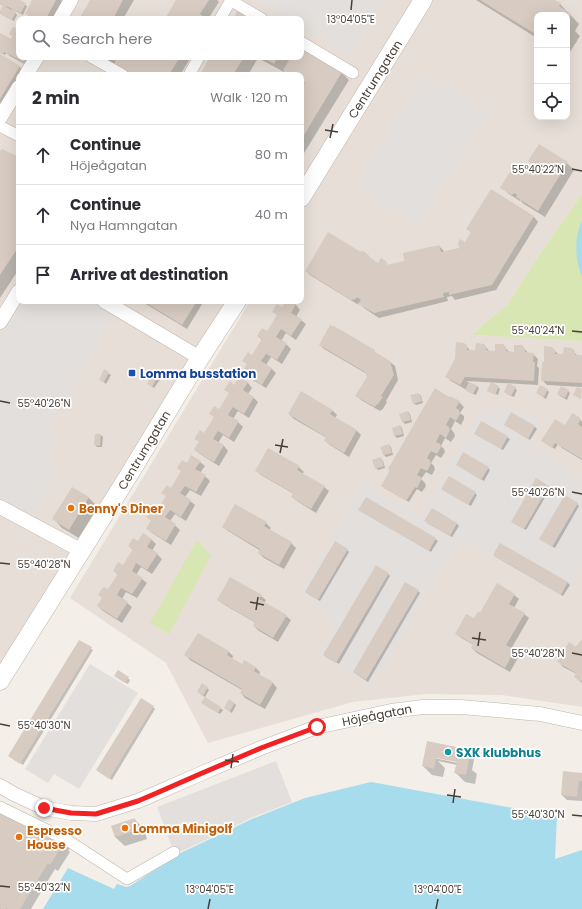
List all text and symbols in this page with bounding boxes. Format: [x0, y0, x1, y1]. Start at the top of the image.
text: 13°04'05"E [327, 12, 375, 27]
map controls [534, 12, 570, 120]
button: + [534, 12, 570, 48]
search box [16, 16, 304, 60]
icon: search [30, 27, 52, 49]
text: Search here [62, 28, 152, 49]
street label: Centrumgatan [344, 36, 406, 122]
button: − [534, 48, 570, 84]
button: locate [534, 84, 570, 120]
text: 2 min [32, 86, 80, 110]
text: Walk · 120 m [210, 88, 288, 107]
text: Continue [70, 134, 141, 155]
icon: ahead [32, 144, 54, 166]
text: 80 m [255, 145, 288, 164]
text: Höjeågatan [70, 156, 147, 175]
text: 55°40'22"N [512, 162, 564, 177]
text: Continue [70, 194, 141, 215]
icon: ahead [32, 204, 54, 226]
text: 40 m [255, 205, 288, 224]
text: Nya Hamngatan [70, 216, 178, 235]
icon: arrive [32, 264, 54, 286]
text: Arrive at destination [70, 264, 228, 285]
text: 55°40'24"N [512, 323, 564, 338]
place label: Lomma busstation [140, 365, 256, 382]
marker: Lomma busstation [127, 368, 137, 378]
text: 55°40'26"N [18, 396, 70, 411]
street label: Centrumgatan [114, 407, 174, 493]
text: 55°40'26"N [512, 485, 564, 500]
place label: Benny's Diner [79, 500, 163, 517]
marker: Benny's Diner [66, 503, 76, 513]
text: 55°40'28"N [18, 557, 70, 572]
text: 55°40'28"N [512, 646, 564, 661]
street label: Höjeågatan [341, 700, 413, 730]
text: 55°40'30"N [18, 718, 70, 733]
route start [308, 718, 326, 736]
place label: SXK klubbhus [456, 744, 541, 761]
marker: SXK klubbhus [443, 747, 453, 757]
route end [35, 799, 53, 817]
text: 55°40'30"N [512, 807, 564, 822]
place label: Lomma Minigolf [133, 820, 233, 837]
place label: Espresso House [27, 822, 82, 853]
marker: Lomma Minigolf [120, 823, 130, 833]
marker: Espresso House [14, 832, 24, 842]
text: 55°40'32"N [18, 880, 70, 895]
text: 13°04'05"E [186, 882, 234, 897]
text: 13°04'00"E [414, 882, 462, 897]

